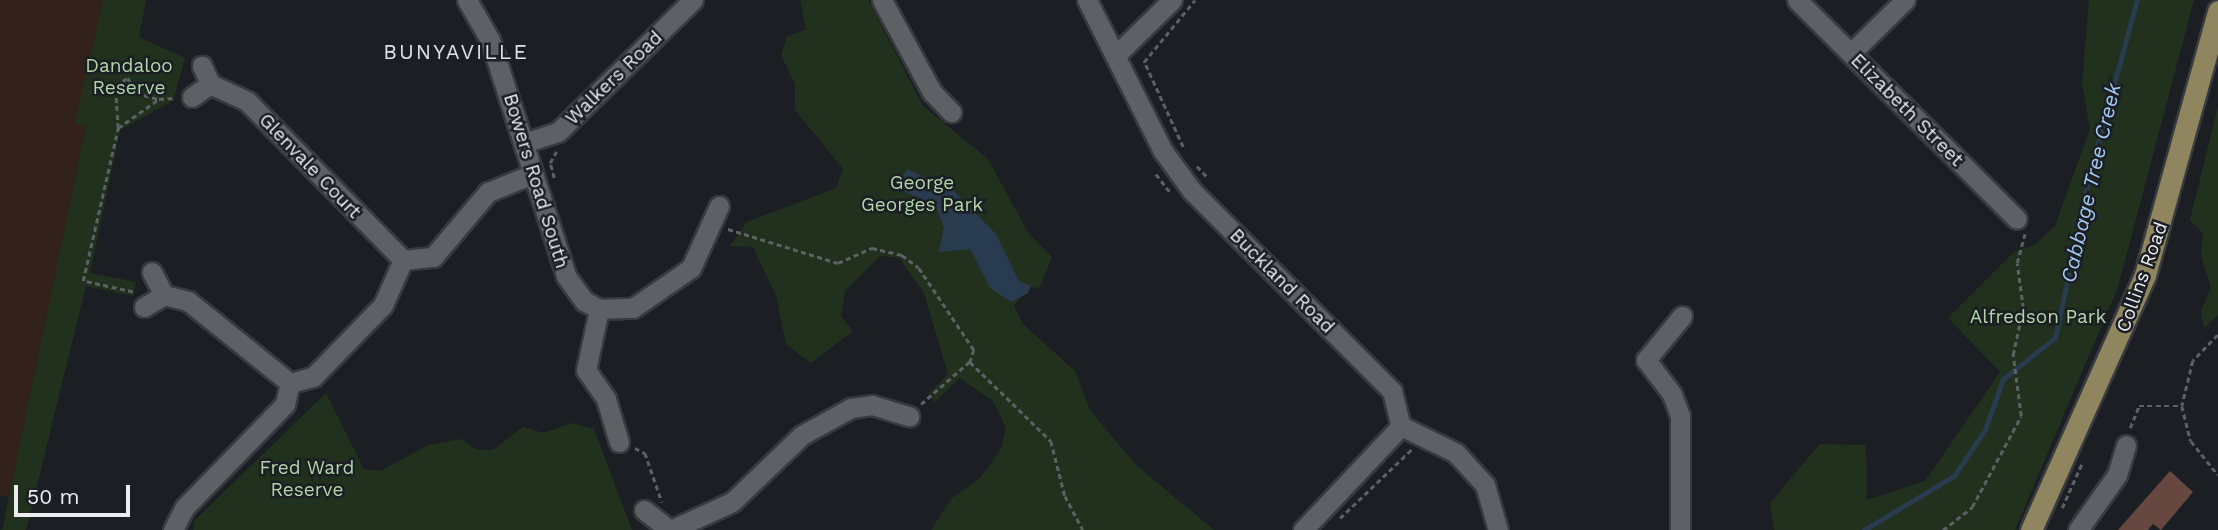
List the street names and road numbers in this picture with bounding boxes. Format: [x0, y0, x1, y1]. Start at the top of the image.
street label: Walkers Road [561, 26, 667, 130]
street label: Elizabeth Street [1846, 49, 1968, 171]
street label: Bowers Road South [499, 91, 573, 271]
street label: Glenvale Court [254, 109, 366, 223]
street label: Collins Road [2111, 219, 2173, 335]
street label: Buckland Road [1225, 224, 1339, 338]

